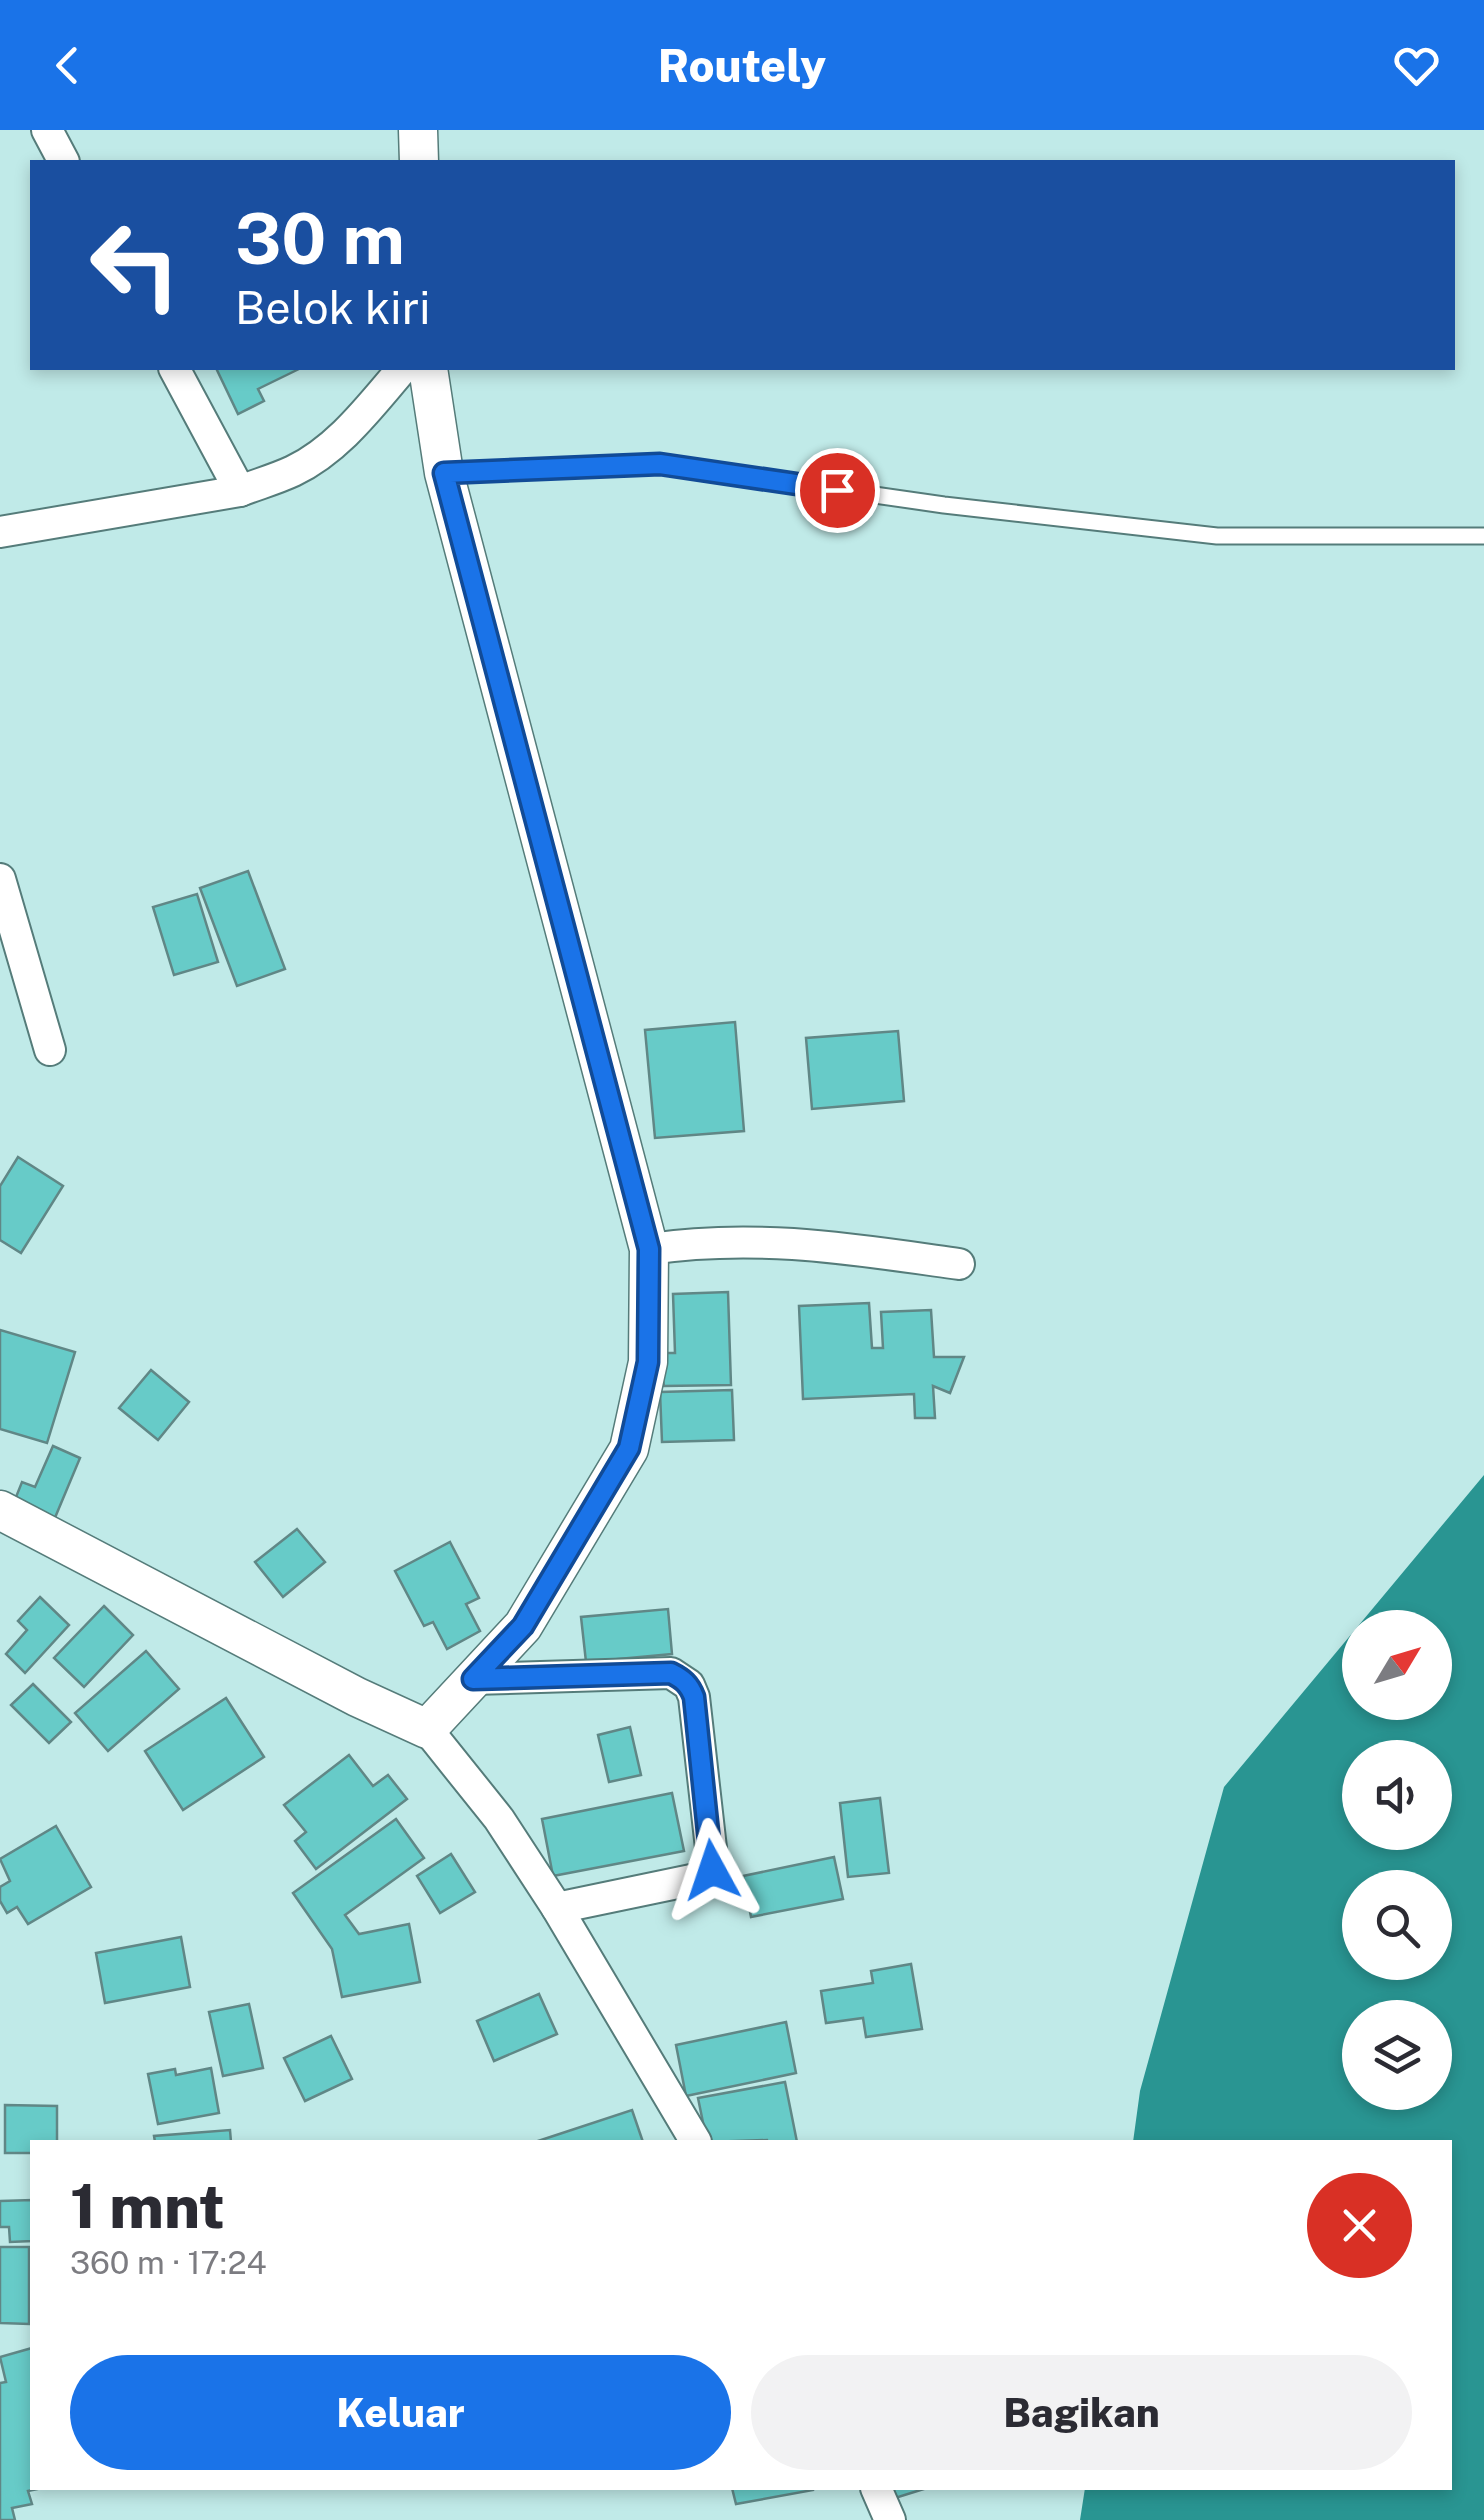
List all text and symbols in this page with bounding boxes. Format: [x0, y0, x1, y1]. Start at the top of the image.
icon: back [40, 38, 95, 93]
icon: heart [1389, 38, 1444, 93]
text: Routely [658, 39, 826, 92]
text: 30 m [235, 197, 405, 280]
icon: left [70, 200, 200, 330]
text: Belok kiri [235, 281, 430, 334]
pin [795, 448, 880, 533]
icon: arrive [810, 463, 865, 518]
north arrow [1342, 1610, 1452, 1720]
map controls [1342, 1610, 1452, 2110]
button: sound [1342, 1740, 1452, 1850]
position arrow [660, 1818, 764, 1922]
button: search [1342, 1870, 1452, 1980]
button: layers [1342, 2000, 1452, 2110]
text: 1 mnt [70, 2171, 225, 2242]
button: close [1307, 2173, 1412, 2278]
text: 360 m · 17:24 [70, 2244, 267, 2281]
button: Keluar [70, 2355, 731, 2470]
button: Bagikan [751, 2355, 1412, 2470]

